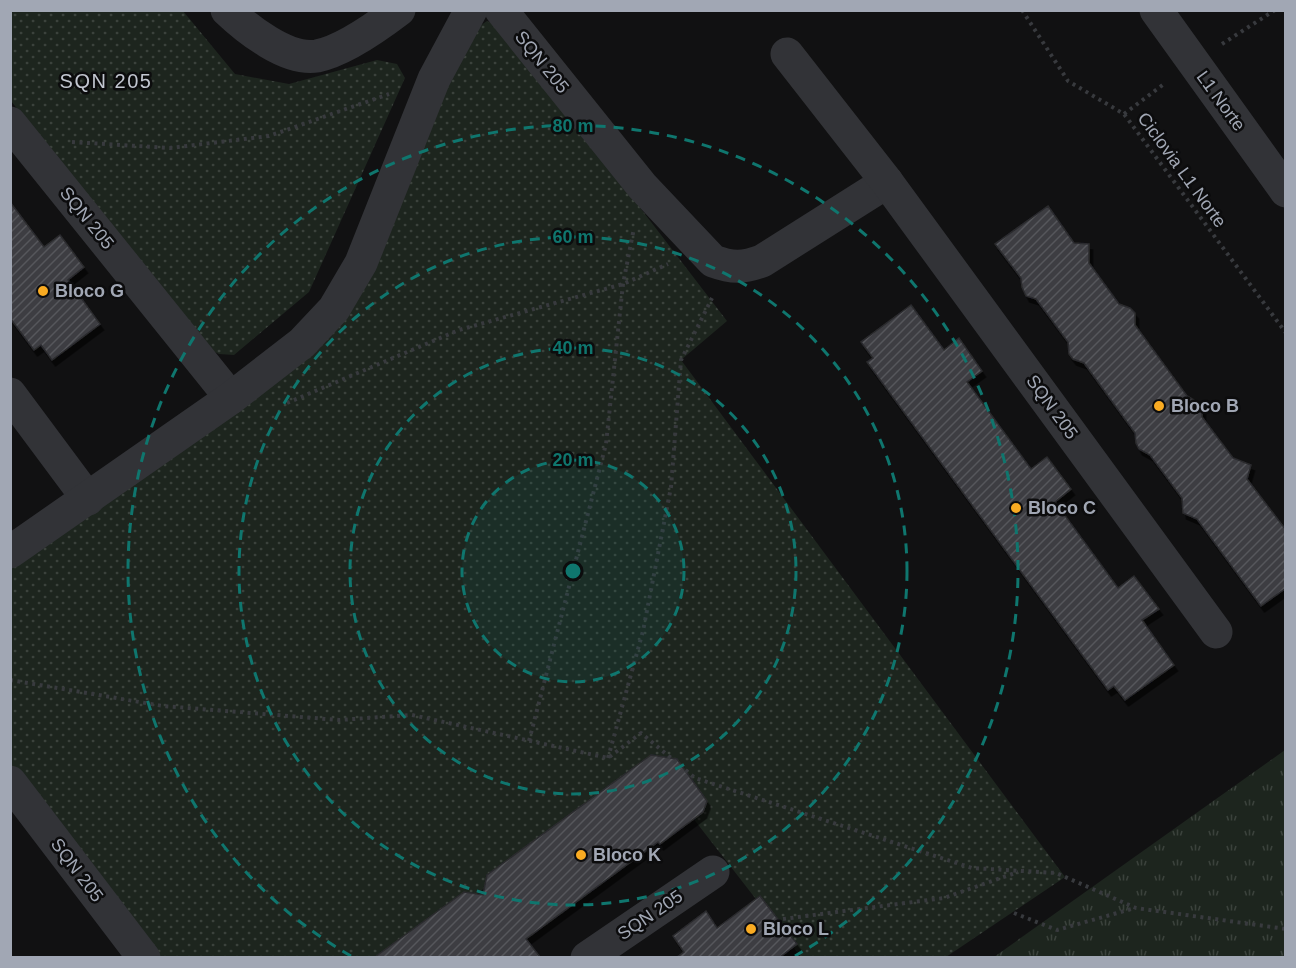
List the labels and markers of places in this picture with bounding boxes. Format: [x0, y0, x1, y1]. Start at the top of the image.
place label: Bloco G [55, 281, 124, 301]
marker: Bloco G [36, 284, 50, 298]
place label: Bloco B [1171, 396, 1239, 416]
marker: Bloco B [1152, 399, 1166, 413]
place label: Bloco C [1028, 498, 1096, 518]
marker: Bloco C [1009, 501, 1023, 515]
centre of rings [563, 561, 583, 581]
place label: Bloco K [593, 845, 661, 865]
marker: Bloco K [574, 848, 588, 862]
place label: Bloco L [763, 919, 829, 939]
marker: Bloco L [744, 922, 758, 936]

